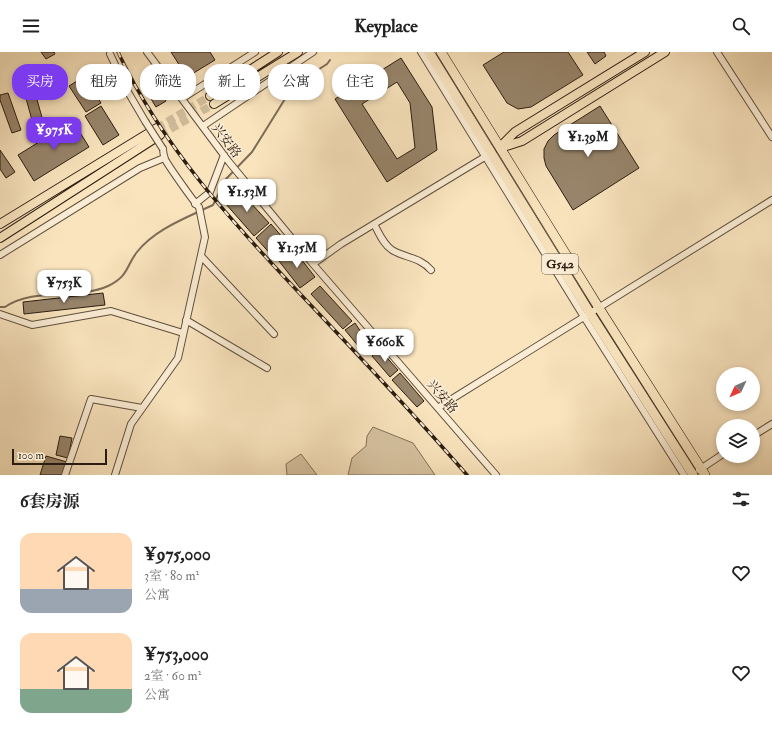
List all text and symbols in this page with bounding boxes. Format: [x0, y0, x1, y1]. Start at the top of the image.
icon: menu [20, 15, 42, 37]
text: Keyplace [354, 15, 418, 38]
icon: search [730, 15, 752, 37]
chip: 买房 [12, 64, 68, 100]
chip: 租房 [76, 64, 132, 100]
chip: 筛选 [140, 64, 196, 100]
chip: 新上 [204, 64, 260, 100]
chip: 公寓 [268, 64, 324, 100]
chip: 住宅 [332, 64, 388, 100]
pin: ¥975K [26, 117, 82, 151]
street label: 兴安路 [208, 120, 244, 161]
text: ¥975K [35, 122, 73, 138]
pin: ¥1.39M [555, 124, 621, 158]
text: ¥1.39M [567, 129, 609, 145]
pin: ¥1.53M [214, 179, 280, 213]
text: ¥1.53M [227, 184, 267, 200]
pin: ¥1.35M [264, 235, 330, 269]
text: ¥1.35M [277, 240, 317, 256]
road number: G542 [542, 254, 578, 274]
pin: ¥753K [36, 270, 92, 304]
text: ¥753K [46, 275, 82, 291]
pin: ¥660K [357, 329, 413, 363]
text: ¥660K [366, 334, 404, 350]
north arrow [716, 367, 760, 411]
map controls [716, 367, 760, 463]
street label: 兴安路 [423, 377, 461, 417]
button: layers [716, 419, 760, 463]
scale bar [12, 447, 107, 466]
text: 100 m [18, 449, 44, 462]
icon: filters [730, 488, 752, 510]
text: 6套房源 [20, 491, 80, 512]
text: ¥975,000 [144, 544, 211, 565]
icon: home [52, 549, 100, 597]
icon: heart [730, 562, 752, 584]
text: 3室 · 80 m² [144, 568, 199, 584]
text: 公寓 [144, 587, 170, 603]
text: ¥753,000 [144, 644, 209, 665]
icon: home [52, 649, 100, 697]
icon: heart [730, 662, 752, 684]
text: 2室 · 60 m² [144, 668, 201, 684]
text: 公寓 [144, 687, 170, 703]

